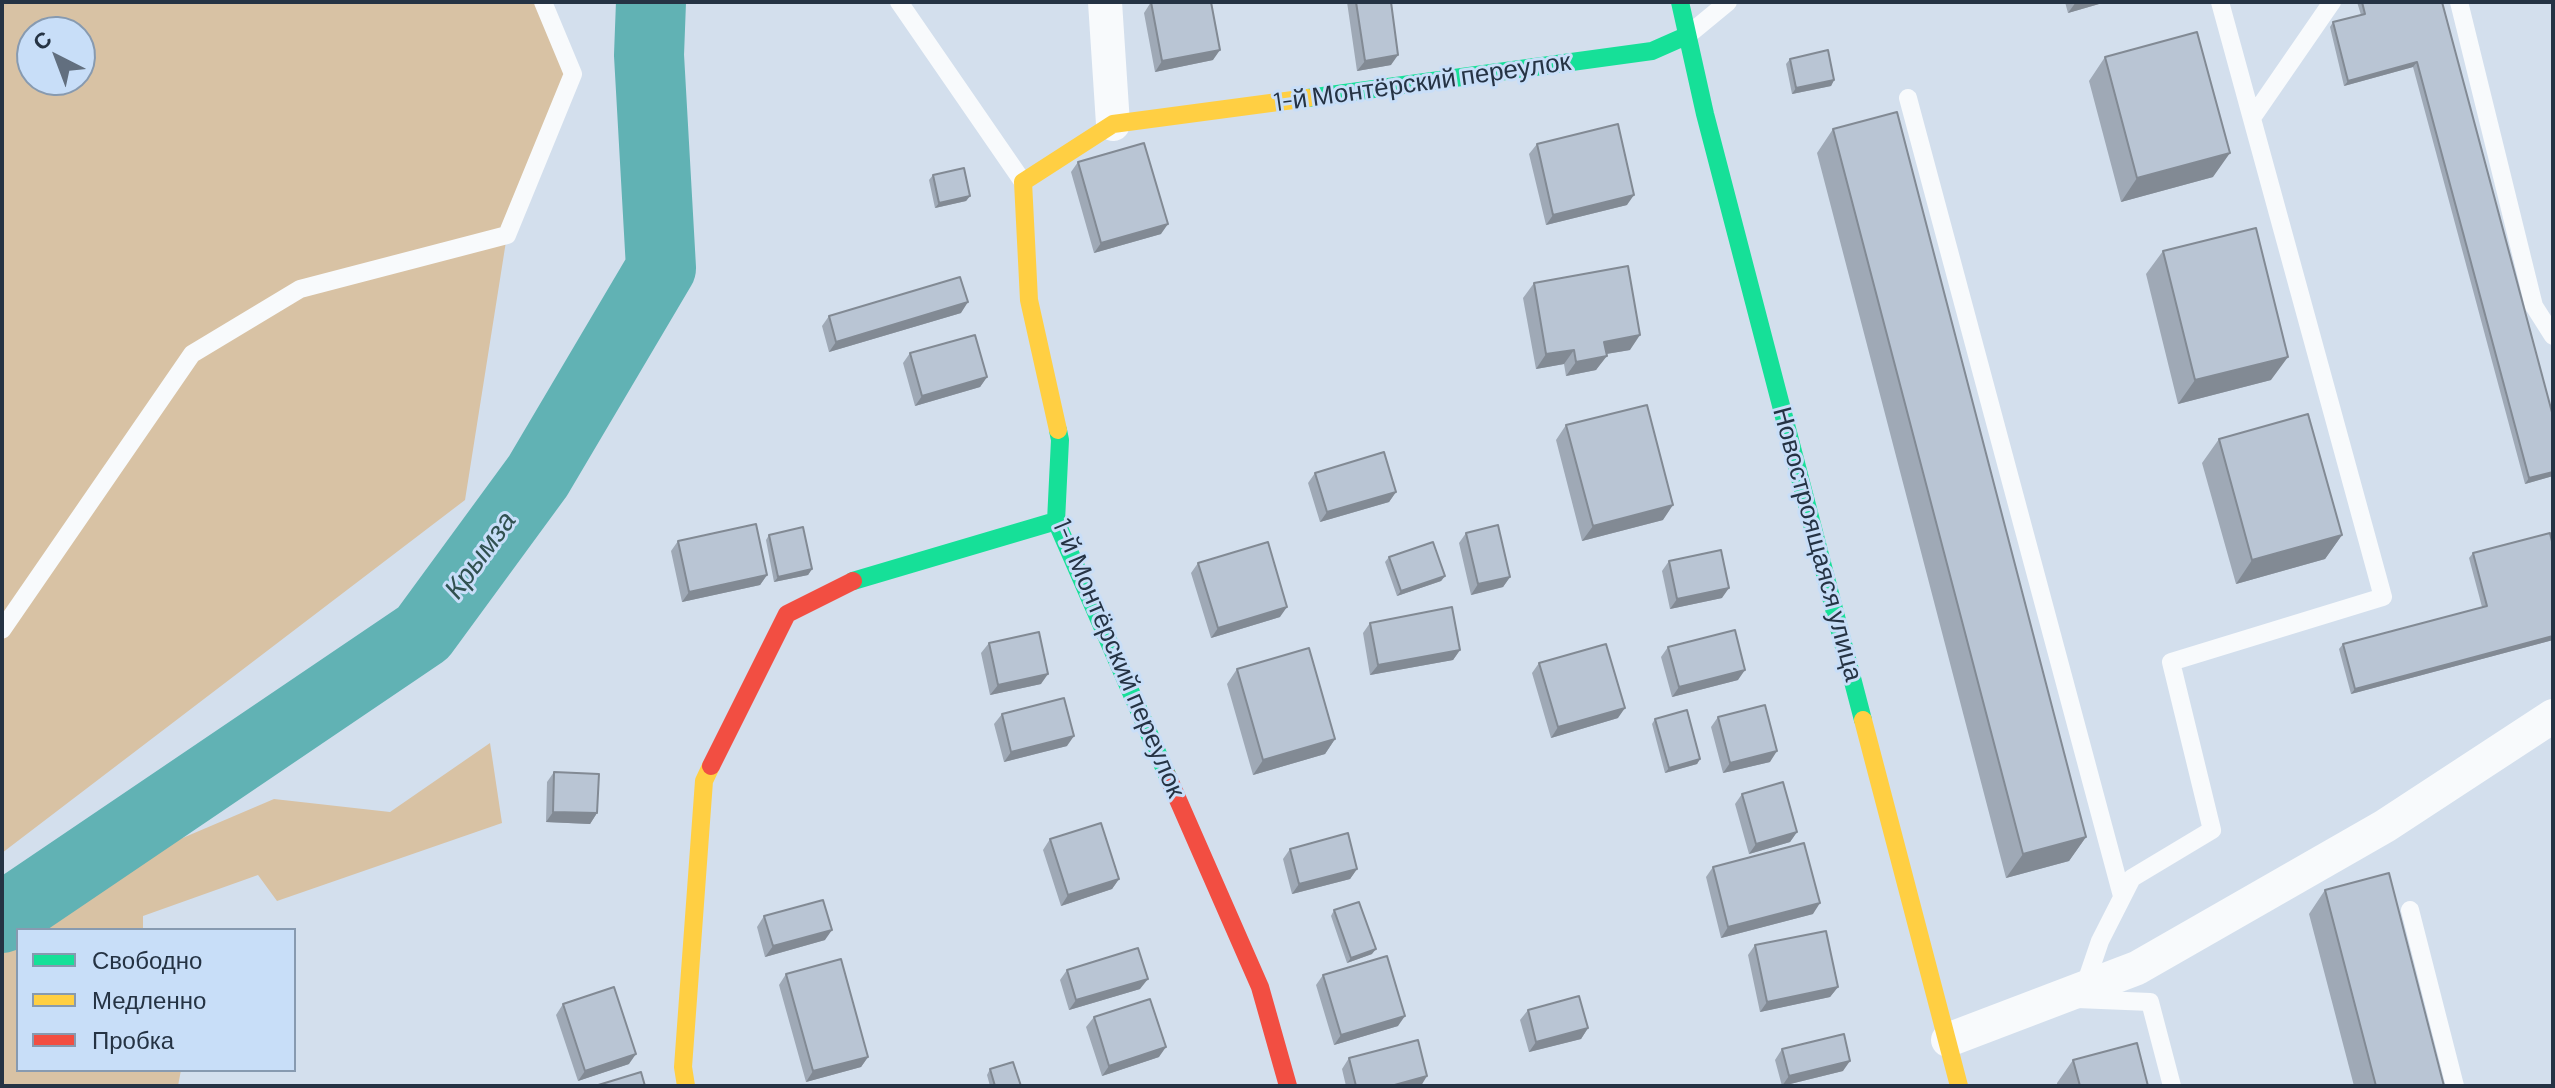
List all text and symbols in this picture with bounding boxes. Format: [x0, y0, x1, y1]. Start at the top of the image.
north arrow [16, 16, 96, 96]
text: С [27, 25, 56, 55]
street label: 1-й Монтёрский переулок [1271, 46, 1573, 118]
street label: Новостроящаяся улица [1766, 403, 1870, 685]
water label: Крымза [437, 505, 523, 605]
street label: 1-й Монтёрский переулок [1046, 514, 1192, 802]
legend [16, 928, 296, 1072]
text: Свободно [92, 945, 202, 974]
text: Медленно [92, 985, 206, 1014]
text: Пробка [92, 1025, 174, 1054]

